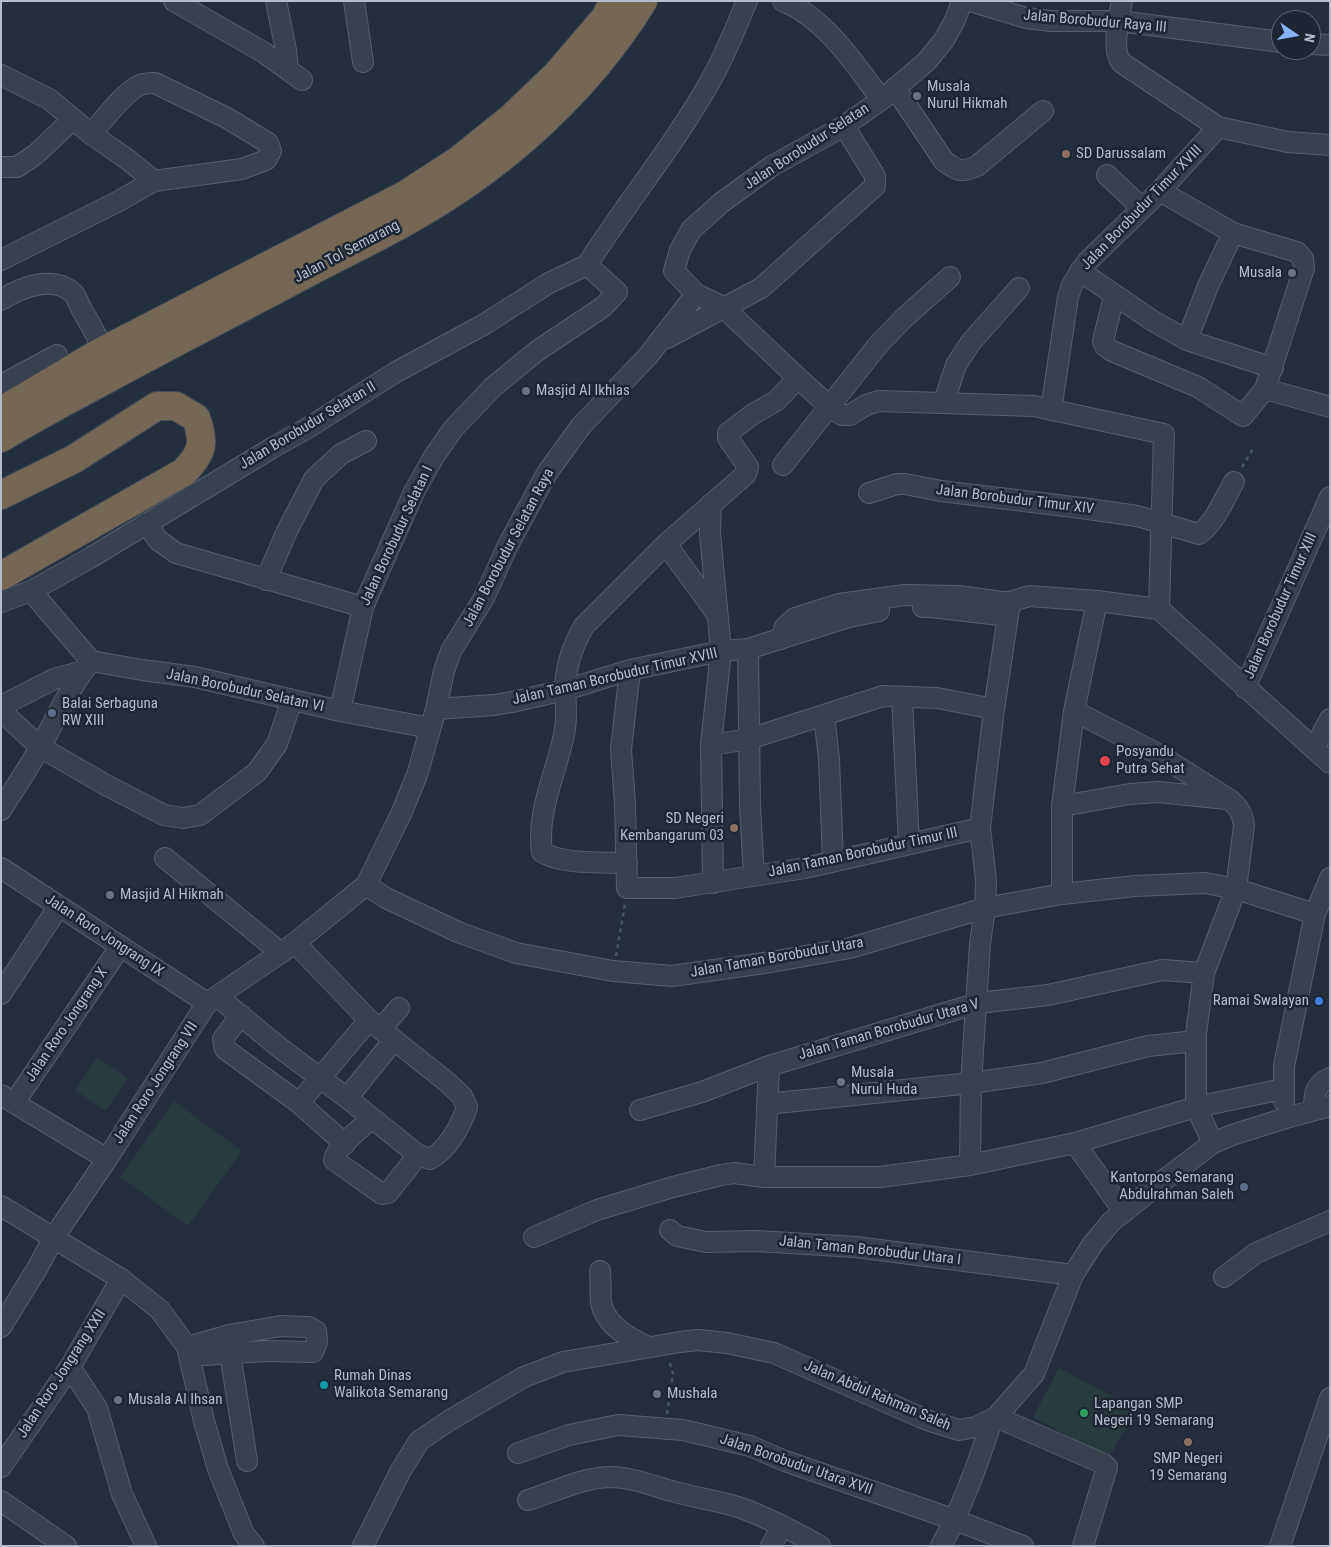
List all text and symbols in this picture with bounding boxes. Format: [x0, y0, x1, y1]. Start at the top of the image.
street label: Jalan Borobudur Raya III [1023, 7, 1167, 37]
north arrow [1271, 10, 1321, 60]
text: N [1301, 32, 1318, 44]
place label: Musala Nurul Hikmah [927, 78, 1007, 113]
marker: Musala Nurul Hikmah [911, 90, 923, 102]
street label: Jalan Borobudur Selatan [741, 100, 873, 194]
street label: Jalan Borobudur Timur XVIII [1078, 142, 1206, 274]
place label: SD Darussalam [1076, 145, 1166, 163]
marker: SD Darussalam [1060, 148, 1072, 160]
street label: Jalan Tol Semarang [291, 217, 403, 287]
place label: Musala [1239, 264, 1282, 282]
marker: Musala [1286, 267, 1298, 279]
street label: Jalan Borobudur Selatan II [236, 378, 380, 474]
place label: Masjid Al Ikhlas [536, 382, 630, 400]
marker: Masjid Al Ikhlas [520, 385, 532, 397]
street label: Jalan Borobudur Selatan I [357, 463, 437, 609]
street label: Jalan Borobudur Selatan Raya [460, 466, 558, 630]
street label: Jalan Borobudur Timur XIV [935, 481, 1095, 519]
street label: Jalan Borobudur Timur XIII [1241, 530, 1321, 682]
street label: Jalan Taman Borobudur Timur XVIII [511, 645, 719, 709]
street label: Jalan Borobudur Selatan VI [165, 665, 325, 717]
place label: Balai Serbaguna RW XIII [62, 695, 158, 730]
marker: Balai Serbaguna RW XIII [46, 707, 58, 719]
place label: Posyandu Putra Sehat [1116, 743, 1185, 778]
marker: Posyandu Putra Sehat [1098, 754, 1112, 768]
place label: SD Negeri Kembangarum 03 [620, 810, 724, 845]
marker: SD Negeri Kembangarum 03 [728, 822, 740, 834]
street label: Jalan Taman Borobudur Timur III [767, 824, 959, 882]
place label: Masjid Al Hikmah [120, 886, 224, 904]
marker: Masjid Al Hikmah [104, 889, 116, 901]
street label: Jalan Roro Jongrang IX [41, 891, 167, 981]
street label: Jalan Taman Borobudur Utara [689, 934, 865, 982]
street label: Jalan Roro Jongrang X [22, 964, 112, 1086]
place label: Ramai Swalayan [1213, 992, 1309, 1010]
marker: Ramai Swalayan [1313, 995, 1325, 1007]
street label: Jalan Taman Borobudur Utara V [796, 996, 982, 1064]
street label: Jalan Roro Jongrang VII [110, 1019, 202, 1147]
place label: Musala Nurul Huda [851, 1064, 917, 1099]
marker: Musala Nurul Huda [835, 1076, 847, 1088]
place label: Kantorpos Semarang Abdulrahman Saleh [1110, 1169, 1234, 1204]
marker: Kantorpos Semarang Abdulrahman Saleh [1238, 1181, 1250, 1193]
street label: Jalan Taman Borobudur Utara I [778, 1232, 962, 1270]
street label: Jalan Roro Jongrang XXII [14, 1306, 110, 1442]
street label: Jalan Abdul Rahman Saleh [801, 1357, 953, 1435]
place label: Rumah Dinas Walikota Semarang [334, 1367, 448, 1402]
marker: Rumah Dinas Walikota Semarang [318, 1379, 330, 1391]
place label: Mushala [667, 1385, 717, 1403]
marker: Mushala [651, 1388, 663, 1400]
place label: Musala Al Ihsan [128, 1391, 222, 1409]
marker: Musala Al Ihsan [112, 1394, 124, 1406]
place label: Lapangan SMP Negeri 19 Semarang [1094, 1395, 1214, 1430]
marker: Lapangan SMP Negeri 19 Semarang [1078, 1407, 1090, 1419]
street label: Jalan Borobudur Utara XVII [717, 1430, 875, 1500]
marker: SMP Negeri 19 Semarang [1182, 1436, 1194, 1448]
place label: SMP Negeri 19 Semarang [1149, 1450, 1227, 1485]

